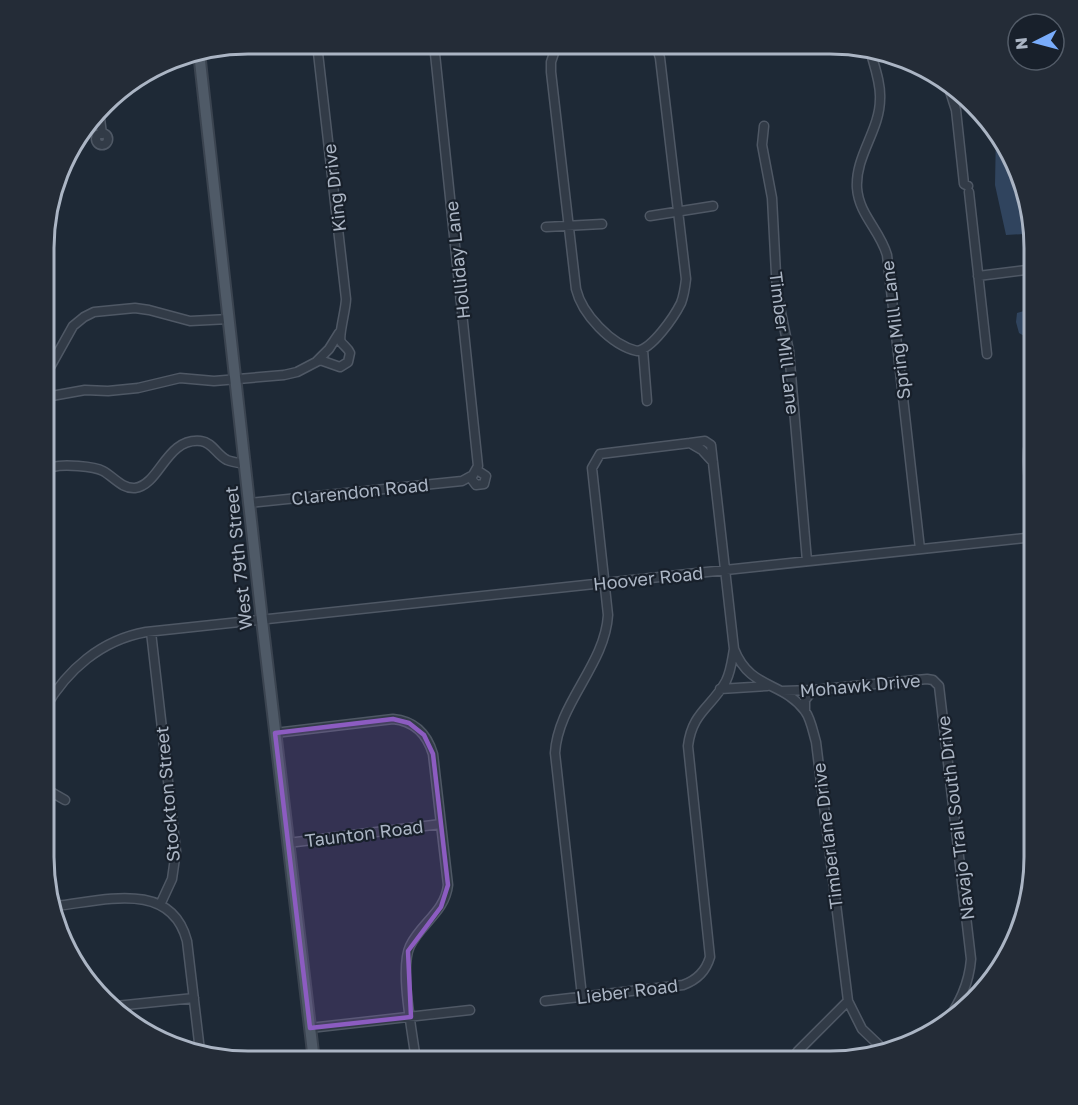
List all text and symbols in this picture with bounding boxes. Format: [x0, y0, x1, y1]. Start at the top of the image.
north arrow [1006, 12, 1066, 72]
text: N [1011, 36, 1032, 51]
street label: King Drive [318, 143, 350, 233]
street label: Holliday Lane [440, 200, 474, 320]
street label: Spring Mill Lane [876, 259, 914, 401]
street label: Timber Mill Lane [765, 270, 805, 416]
street label: Clarendon Road [290, 473, 430, 509]
street label: West 79th Street [219, 485, 257, 631]
street label: Hoover Road [592, 561, 704, 595]
street label: Mohawk Drive [799, 669, 921, 701]
street label: Navajo Trail South Drive [932, 715, 978, 921]
street label: Stockton Street [150, 725, 184, 863]
street label: Timberlane Drive [807, 762, 847, 910]
street label: Taunton Road [304, 815, 424, 851]
street label: Lieber Road [575, 974, 679, 1008]

